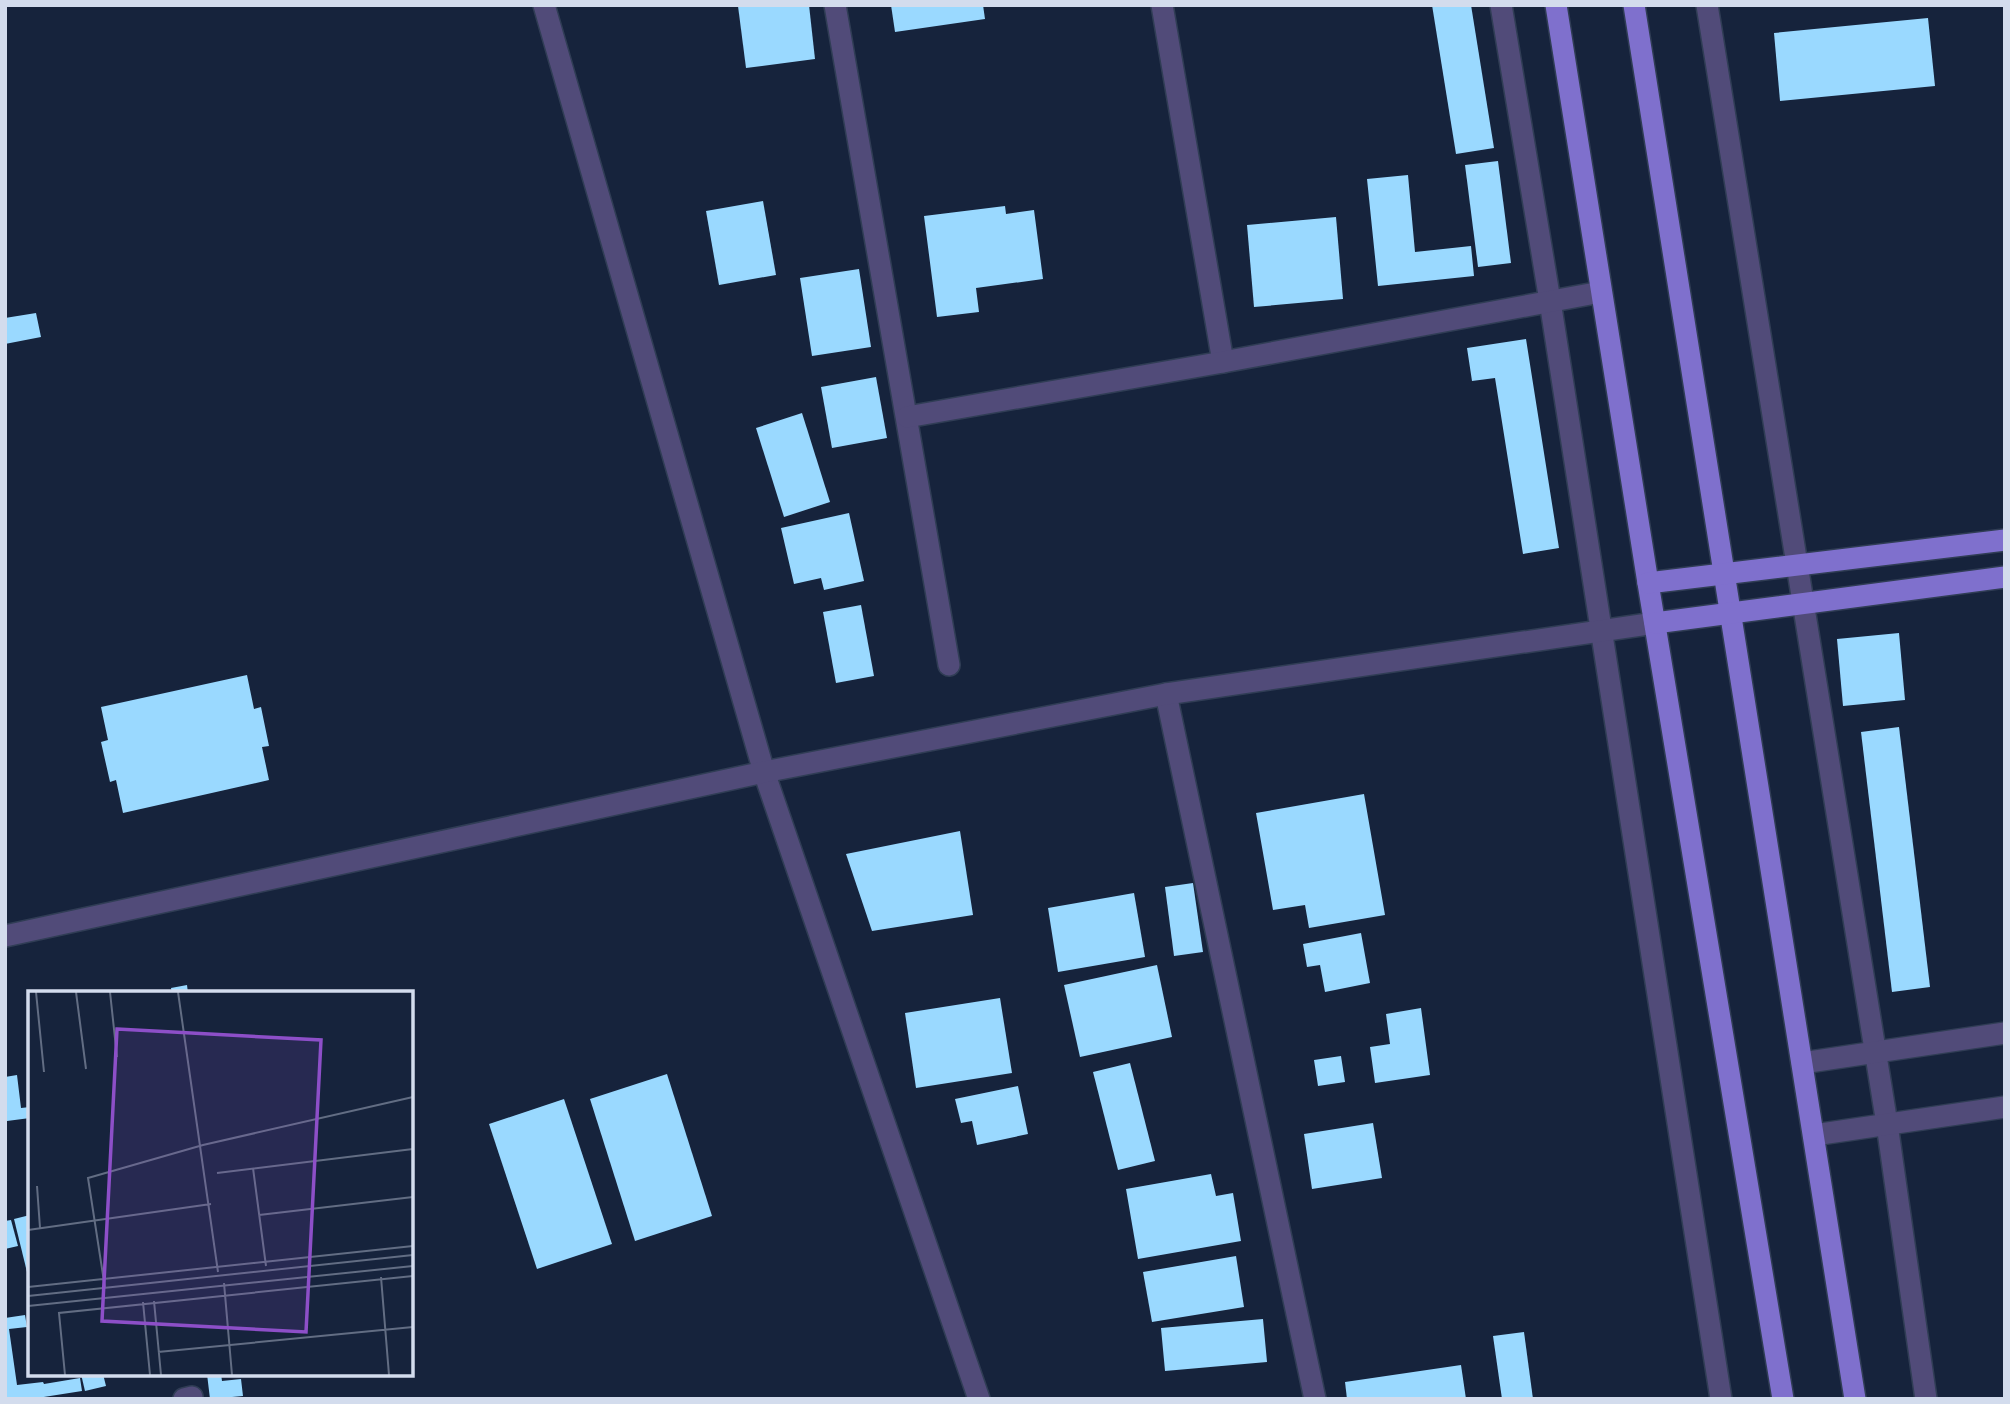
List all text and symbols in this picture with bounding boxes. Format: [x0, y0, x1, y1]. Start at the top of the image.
inset map [28, 991, 413, 1376]

